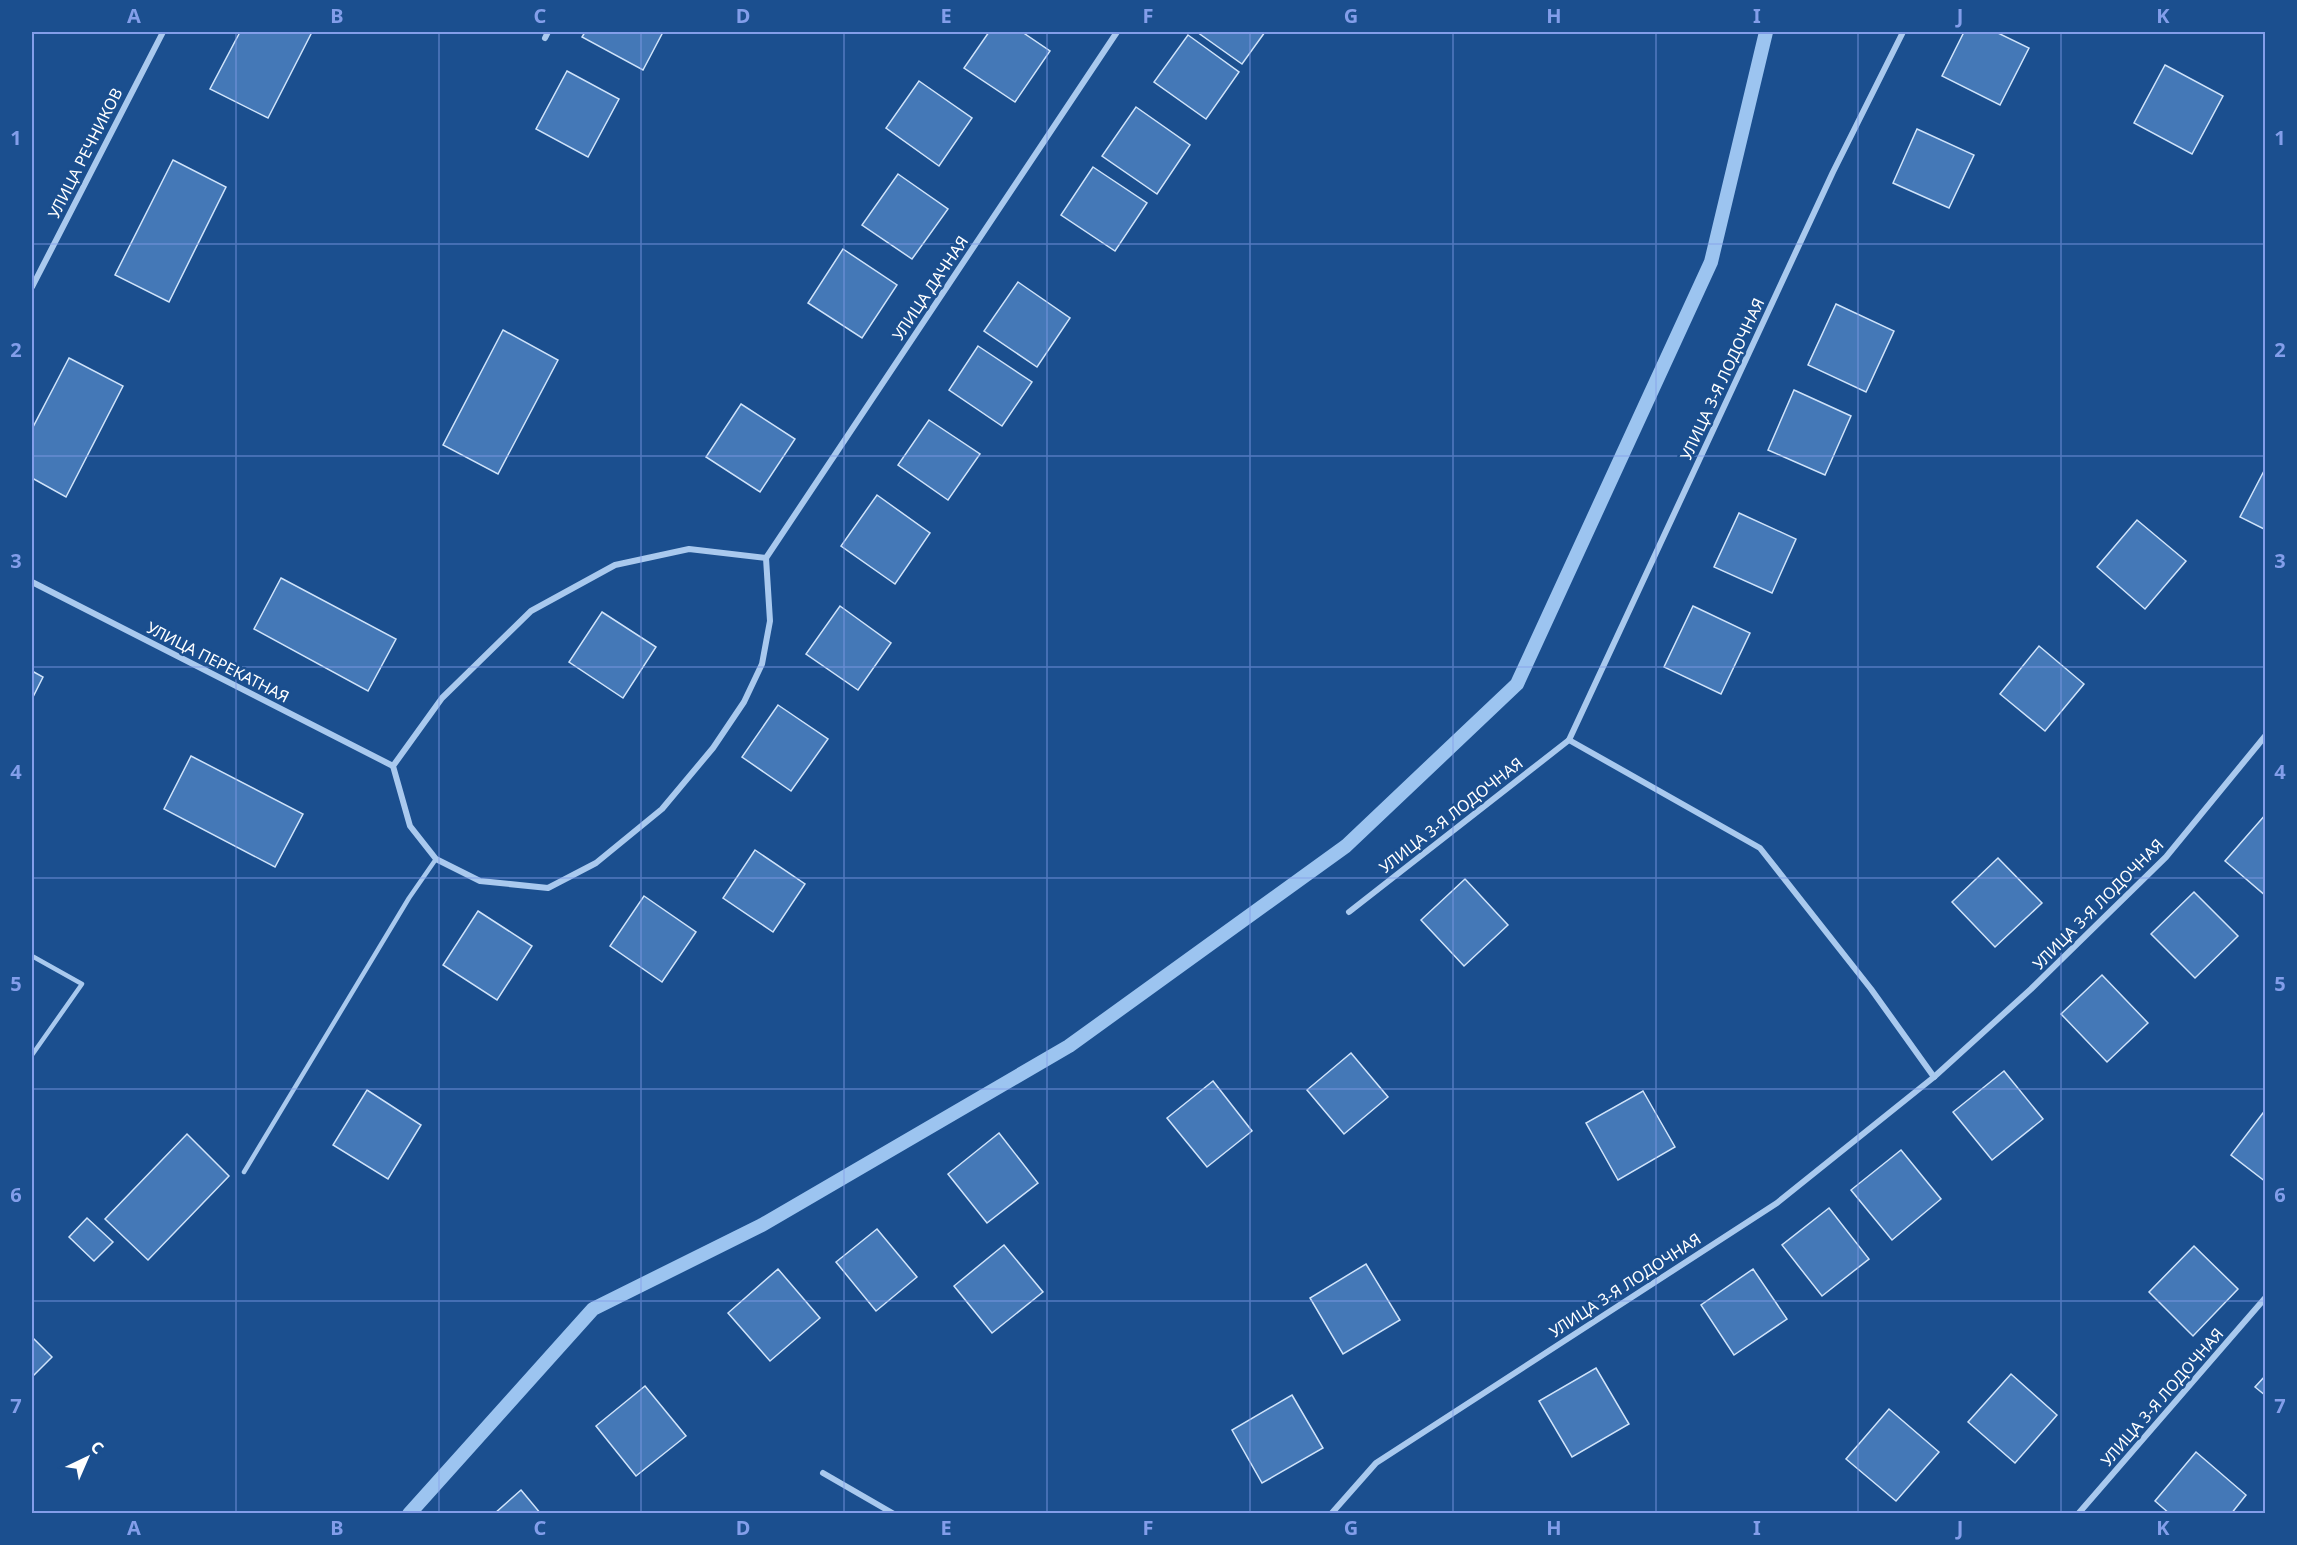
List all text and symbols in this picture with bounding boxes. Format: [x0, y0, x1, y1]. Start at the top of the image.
text: A [127, 2, 141, 29]
text: B [330, 2, 344, 29]
text: C [534, 2, 547, 29]
text: D [736, 2, 750, 29]
text: E [940, 2, 952, 29]
text: F [1143, 2, 1153, 29]
text: G [1344, 2, 1358, 29]
text: H [1546, 2, 1562, 29]
text: I [1753, 2, 1761, 29]
text: J [1955, 2, 1963, 29]
text: K [2156, 2, 2170, 29]
street label: УЛИЦА РЕЧНИКОВ [43, 84, 127, 222]
text: 1 [10, 124, 22, 151]
text: 1 [2274, 124, 2286, 151]
street label: УЛИЦА ДАЧНАЯ [887, 231, 973, 345]
street label: УЛИЦА 3-Я ЛОДОЧНАЯ [1675, 294, 1769, 464]
text: 2 [10, 336, 22, 363]
text: 2 [2274, 336, 2286, 363]
text: 3 [10, 547, 22, 574]
text: 3 [2274, 547, 2286, 574]
street label: УЛИЦА ПЕРЕКАТНАЯ [143, 616, 293, 708]
street label: УЛИЦА 3-Я ЛОДОЧНАЯ [1375, 752, 1527, 878]
text: 4 [10, 758, 22, 785]
text: 4 [2274, 758, 2286, 785]
street label: УЛИЦА 3-Я ЛОДОЧНАЯ [2028, 834, 2168, 974]
text: 5 [10, 970, 22, 997]
text: 5 [2274, 970, 2286, 997]
text: 6 [10, 1181, 22, 1208]
text: 6 [2274, 1181, 2286, 1208]
street label: УЛИЦА 3-Я ЛОДОЧНАЯ [1545, 1228, 1705, 1342]
street label: УЛИЦА 3-Я ЛОДОЧНАЯ [2096, 1323, 2228, 1471]
text: 7 [10, 1392, 22, 1419]
text: 7 [2274, 1392, 2286, 1419]
north arrow [57, 1428, 117, 1488]
text: С [86, 1436, 109, 1459]
text: A [127, 1514, 141, 1541]
text: B [330, 1514, 344, 1541]
text: C [534, 1514, 547, 1541]
text: D [736, 1514, 750, 1541]
text: E [940, 1514, 952, 1541]
text: F [1143, 1514, 1153, 1541]
text: G [1344, 1514, 1358, 1541]
text: H [1546, 1514, 1562, 1541]
text: I [1753, 1514, 1761, 1541]
text: J [1955, 1514, 1963, 1541]
text: K [2156, 1514, 2170, 1541]

